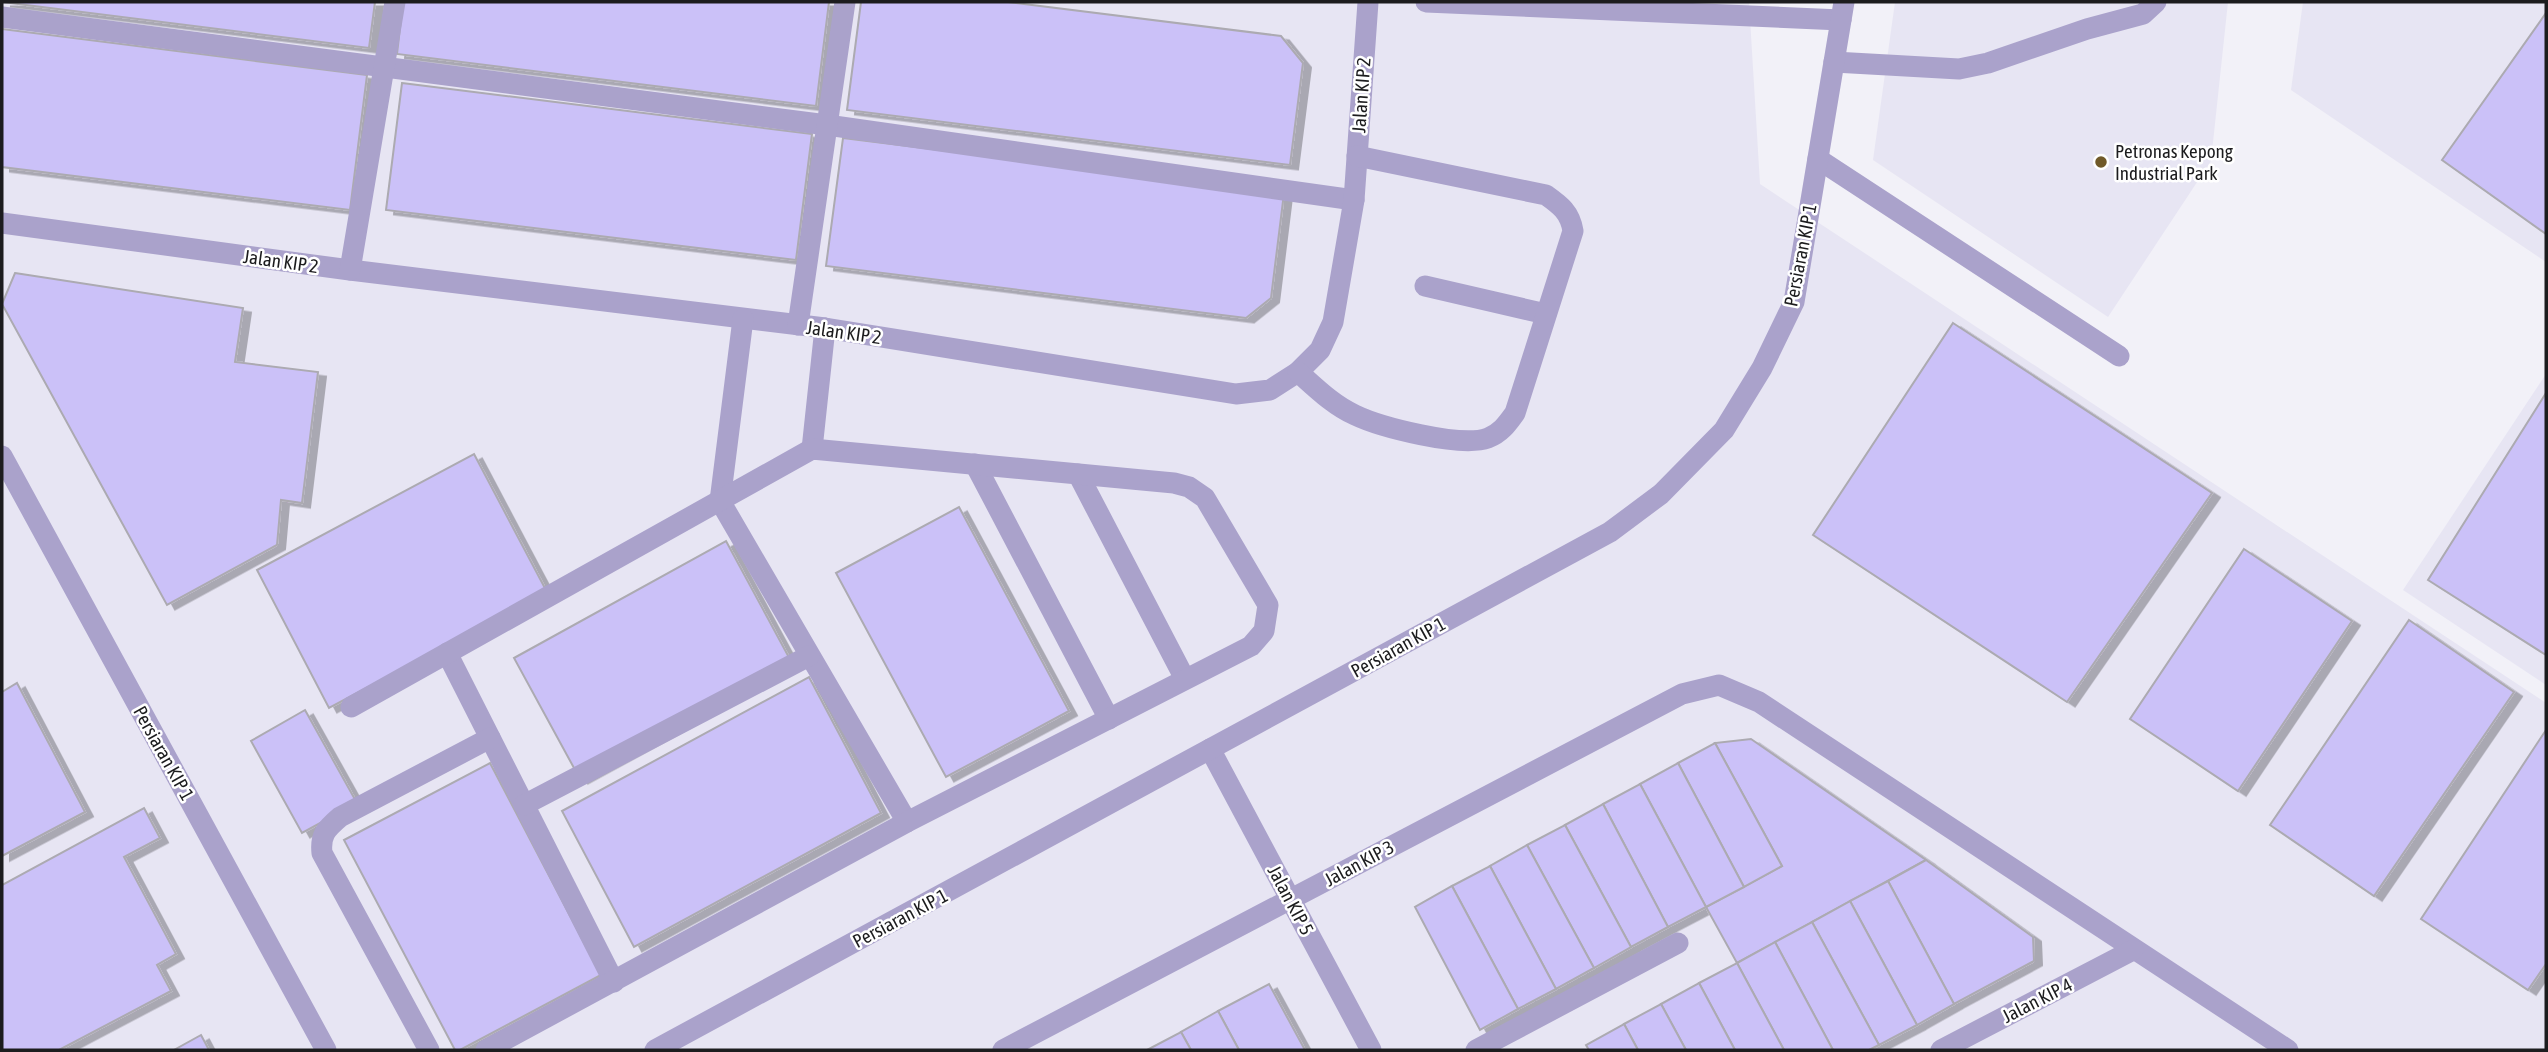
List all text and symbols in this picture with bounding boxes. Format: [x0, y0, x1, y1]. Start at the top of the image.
street label: Jalan KIP 2 [1347, 57, 1375, 133]
place label: Petronas Kepong Industrial Park [2115, 140, 2234, 184]
marker: Petronas Kepong Industrial Park [2093, 154, 2109, 170]
street label: Persiaran KIP 1 [1779, 202, 1821, 308]
street label: Jalan KIP 2 [242, 245, 320, 277]
street label: Jalan KIP 2 [805, 316, 883, 348]
street label: Persiaran KIP 1 [1347, 612, 1449, 682]
street label: Persiaran KIP 1 [129, 702, 199, 804]
street label: Jalan KIP 3 [1320, 836, 1398, 890]
street label: Jalan KIP 5 [1264, 861, 1318, 939]
street label: Persiaran KIP 1 [849, 884, 951, 952]
street label: Jalan KIP 4 [1998, 973, 2076, 1027]

